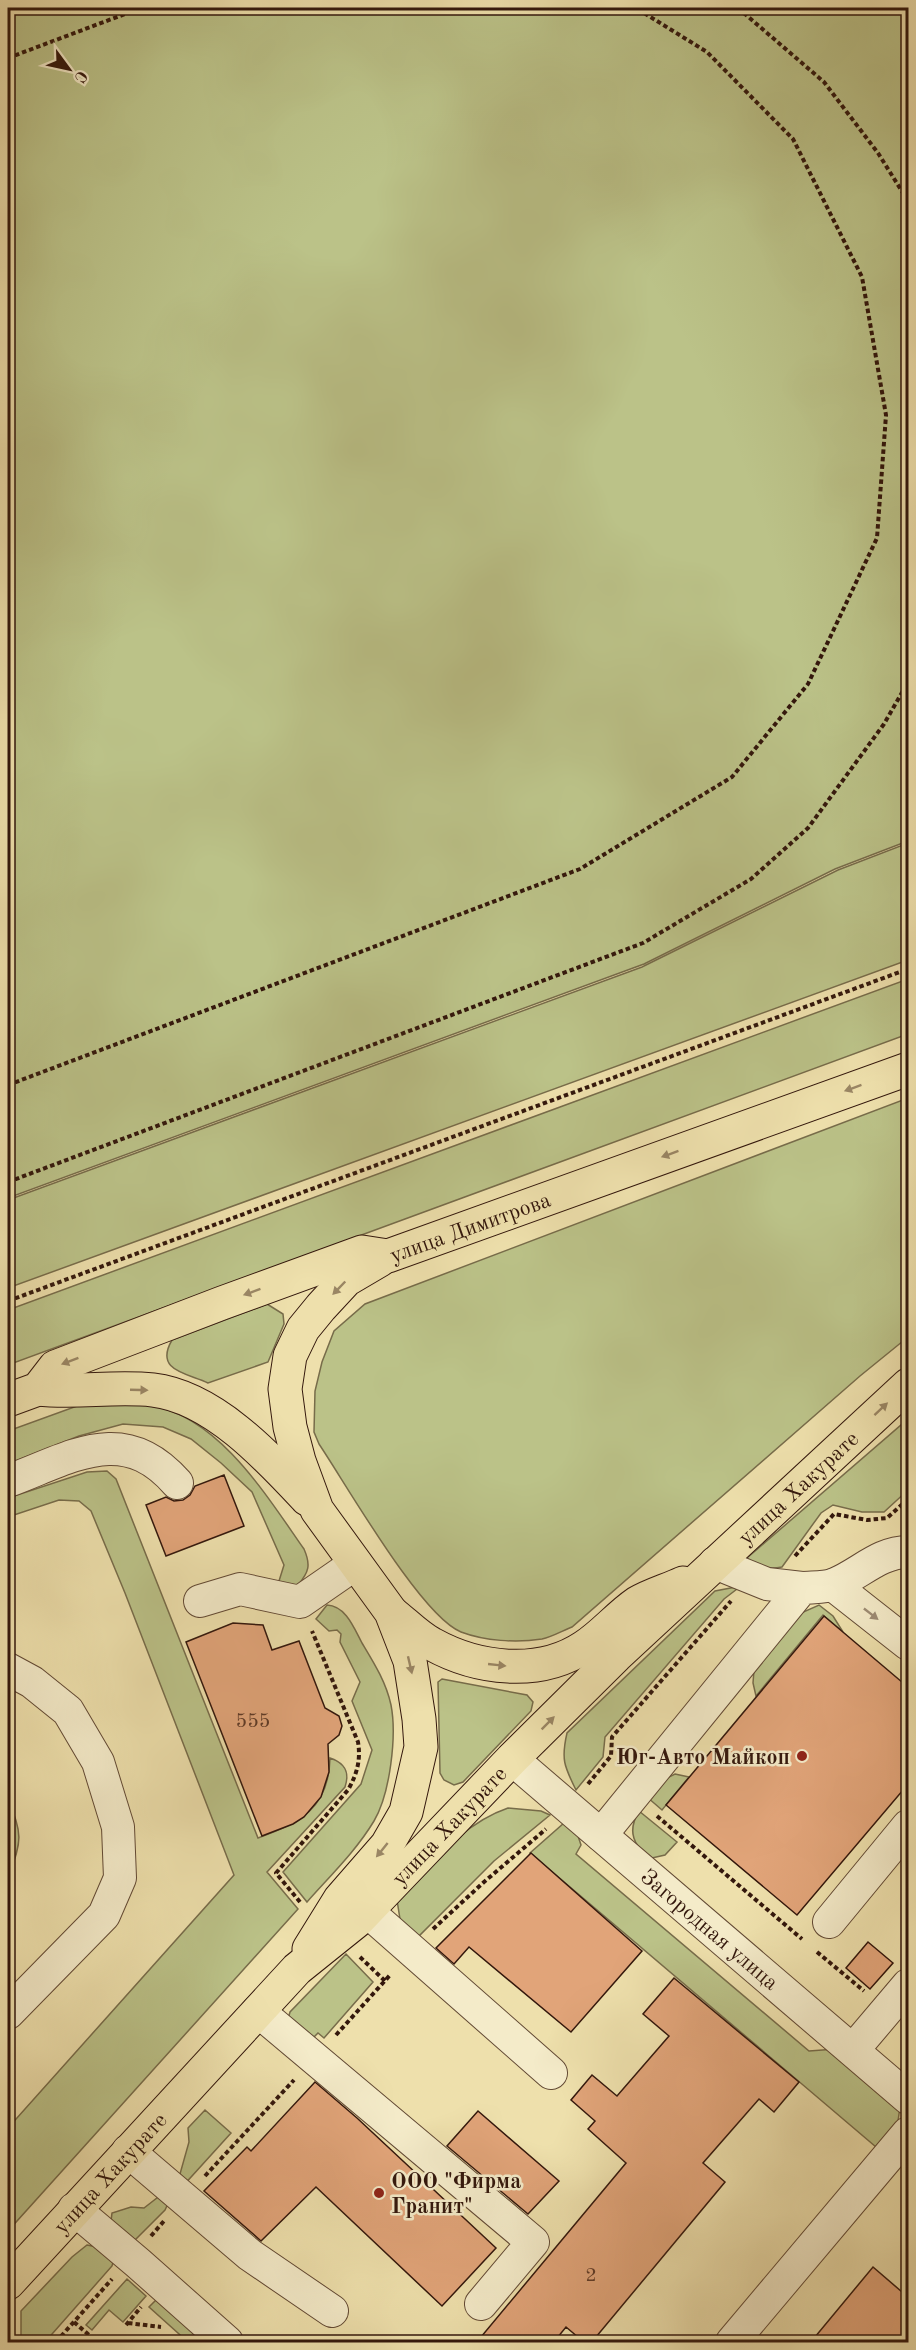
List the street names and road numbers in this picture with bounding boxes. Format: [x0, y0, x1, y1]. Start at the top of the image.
street label: улица Димитрова [387, 1189, 554, 1267]
street label: улица Хакурате [735, 1428, 863, 1550]
street label: улица Хакурате [388, 1763, 512, 1890]
street label: Загородная улица [636, 1866, 782, 1995]
street label: улица Хакурате [50, 2109, 172, 2239]

